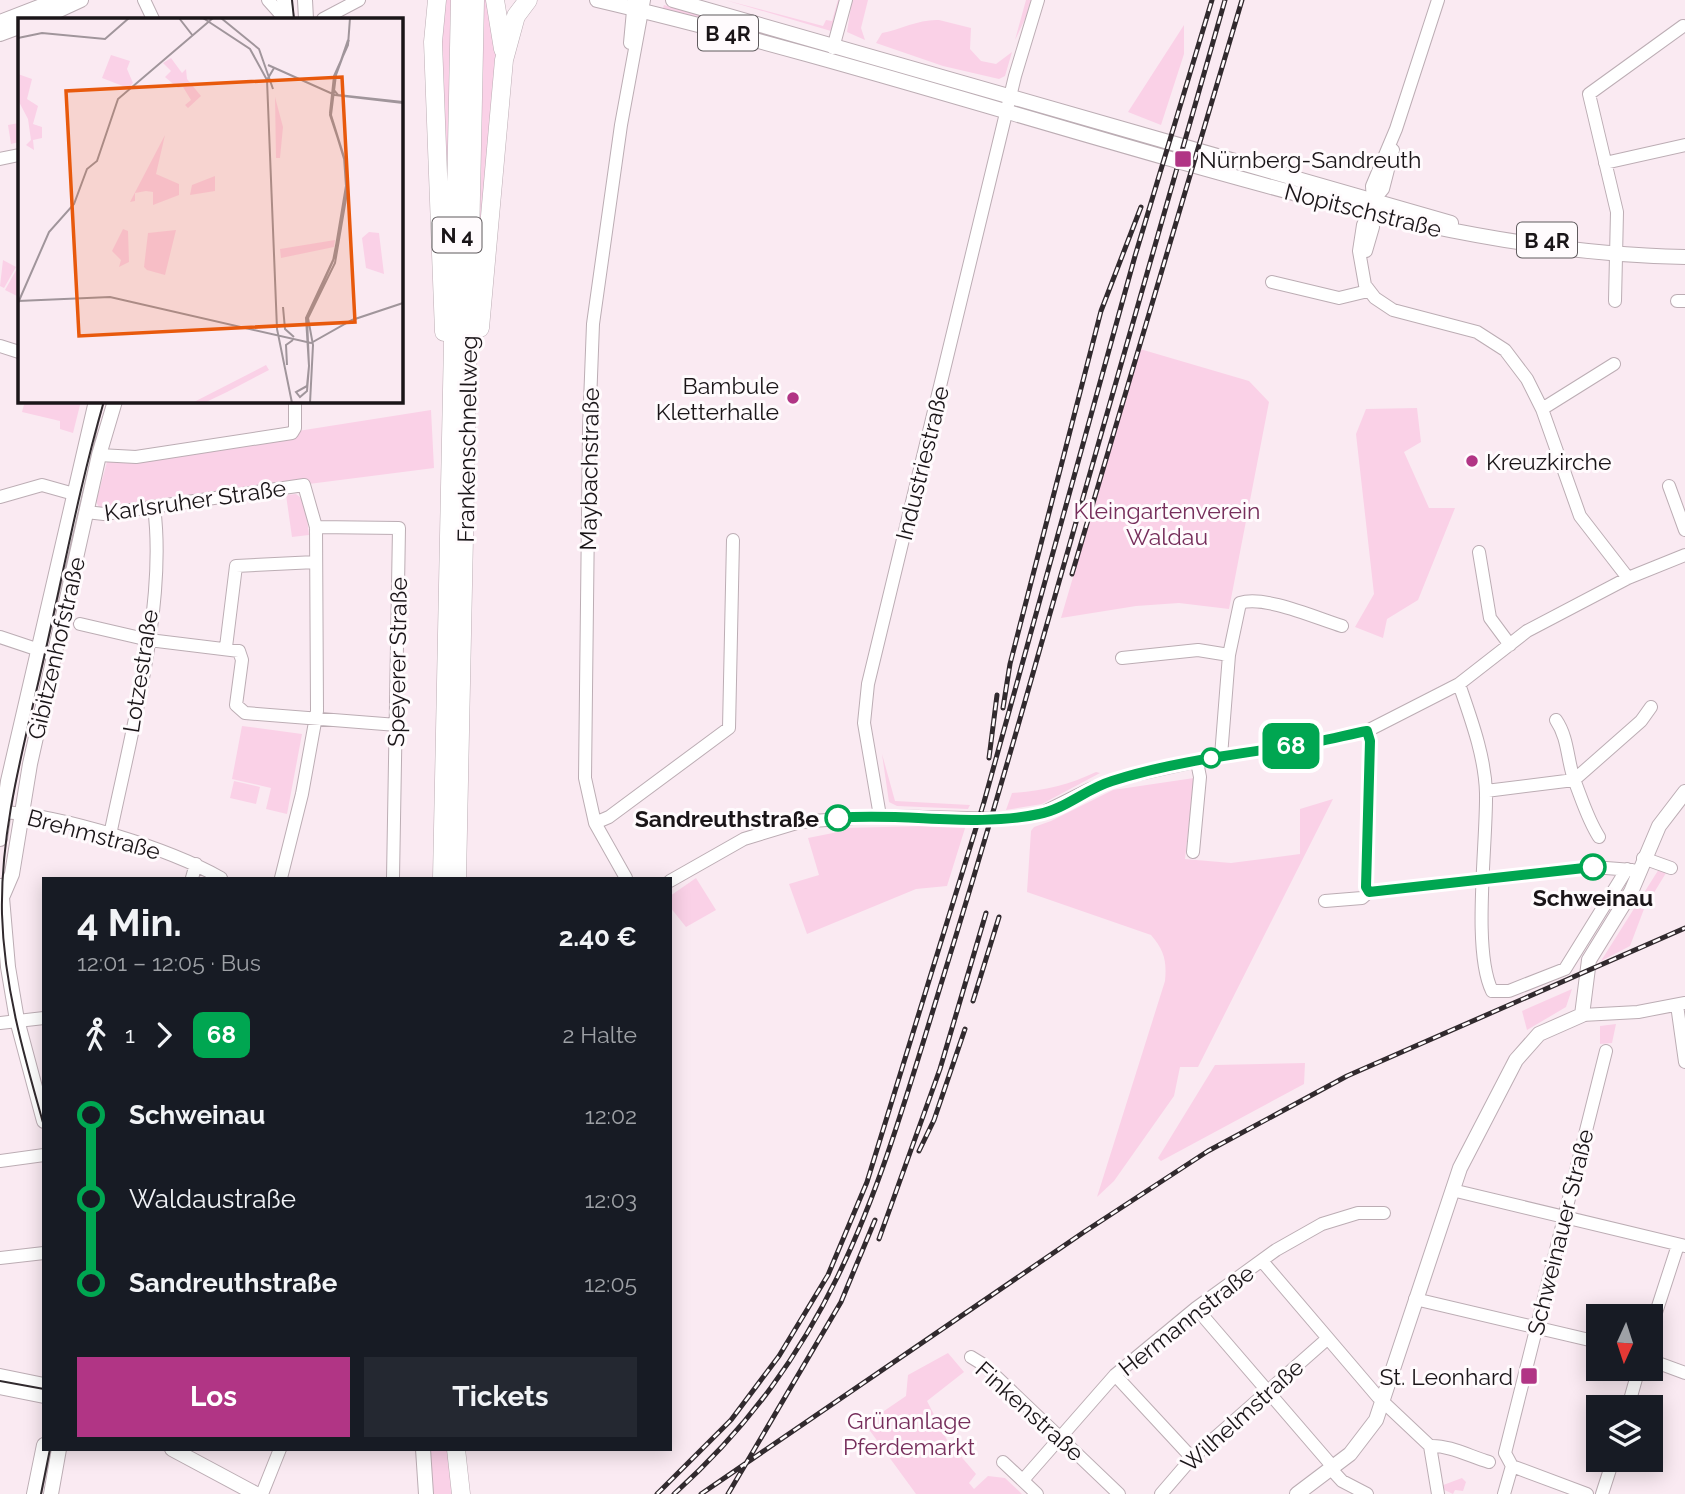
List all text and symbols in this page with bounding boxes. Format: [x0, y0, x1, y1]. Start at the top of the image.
road number: B 4R [698, 16, 758, 50]
inset map [18, 18, 402, 402]
place label: Nürnberg-Sandreuth [1199, 146, 1421, 173]
marker: Nürnberg-Sandreuth [1173, 149, 1193, 169]
street label: Nopitschstraße [1282, 177, 1444, 243]
road number: N 4 [433, 218, 482, 252]
road number: B 4R [1517, 222, 1577, 258]
street label: Frankenschnellweg [452, 335, 482, 543]
place label: Bambule Kletterhalle [656, 372, 779, 425]
street label: Industriestraße [890, 383, 954, 543]
street label: Maybachstraße [574, 387, 604, 551]
marker: Bambule Kletterhalle [785, 390, 801, 406]
place label: Kreuzkirche [1486, 448, 1611, 475]
marker: Kreuzkirche [1464, 453, 1480, 469]
street label: Karlsruher Straße [103, 474, 287, 526]
park label: Kleingartenverein Waldau [1074, 497, 1260, 550]
street label: Gibitzenhofstraße [22, 554, 90, 742]
street label: Speyerer Straße [382, 577, 412, 747]
street label: Lotzestraße [117, 607, 163, 735]
line badge: 68 [1260, 723, 1322, 769]
text: 68 [1276, 731, 1306, 760]
unlabelled marker [1201, 748, 1221, 768]
street label: Brehmstraße [25, 803, 163, 865]
place label: Sandreuthstraße [635, 805, 819, 832]
marker: Sandreuthstraße [825, 805, 851, 831]
marker: Schweinau [1580, 854, 1606, 880]
place label: Schweinau [1533, 884, 1653, 911]
text: 4 Min. [77, 900, 182, 945]
text: 2.40 € [559, 922, 637, 952]
text: 12:01 – 12:05 · Bus [77, 949, 261, 976]
icon: walk [77, 1016, 115, 1054]
icon: forward [145, 1016, 183, 1054]
text: 68 [207, 1020, 236, 1049]
text: 1 [125, 1021, 135, 1048]
text: 2 Halte [562, 1021, 637, 1048]
text: Schweinau [129, 1100, 265, 1130]
text: 12:02 [585, 1102, 637, 1129]
street label: Schweinauer Straße [1521, 1126, 1599, 1338]
text: Waldaustraße [129, 1184, 296, 1214]
text: 12:03 [584, 1186, 637, 1213]
street label: Hermannstraße [1113, 1259, 1259, 1381]
text: Sandreuthstraße [129, 1268, 337, 1298]
text: 12:05 [584, 1270, 637, 1297]
north arrow [1586, 1304, 1662, 1381]
map controls [1586, 1304, 1663, 1472]
street label: Wilhelmstraße [1175, 1353, 1309, 1477]
street label: Finkenstraße [970, 1355, 1090, 1467]
button: Los [77, 1357, 350, 1437]
button: Tickets [364, 1357, 637, 1437]
place label: St. Leonhard [1380, 1363, 1513, 1390]
marker: St. Leonhard [1519, 1366, 1539, 1386]
button: layers [1586, 1395, 1663, 1472]
park label: Grünanlage Pferdemarkt [843, 1407, 975, 1460]

